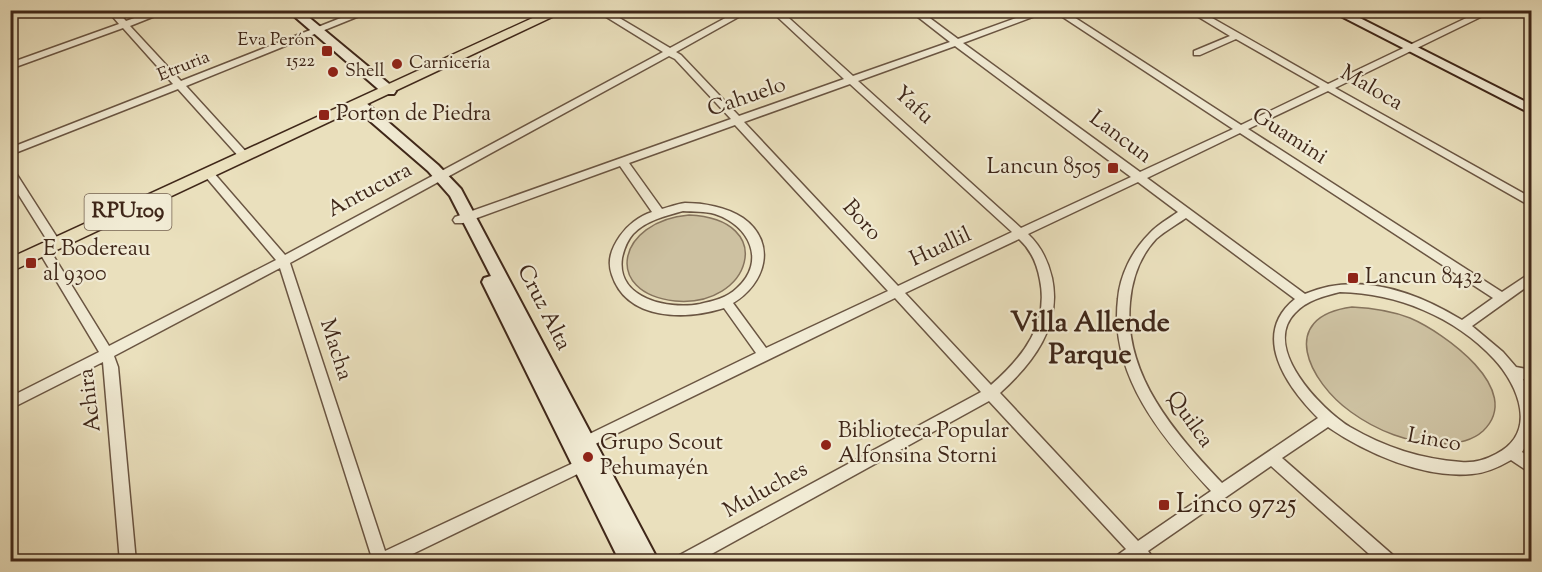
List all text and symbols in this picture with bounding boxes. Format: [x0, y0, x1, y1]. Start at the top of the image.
place label: Eva Perón 1522 [238, 28, 316, 75]
marker: Eva Perón 1522 [320, 44, 334, 58]
street label: Etruria [154, 45, 214, 89]
place label: Carnicería [409, 51, 490, 77]
marker: Carnicería [390, 57, 404, 71]
street label: Maloca [1333, 58, 1409, 120]
place label: Shell [345, 59, 384, 85]
marker: Shell [326, 65, 340, 79]
street label: Cahuelo [703, 70, 791, 126]
street label: Yafu [886, 79, 941, 133]
place label: Porton de Piedra [336, 99, 491, 131]
street label: Guamini [1245, 101, 1333, 173]
street label: Lancun [1082, 104, 1158, 172]
marker: Porton de Piedra [317, 108, 331, 122]
place label: Lancun 8505 [987, 152, 1101, 184]
street label: Antucura [322, 155, 418, 227]
marker: Lancun 8505 [1106, 161, 1120, 175]
street label: Boro [834, 193, 888, 249]
road number: RPU109 [84, 194, 172, 230]
street label: Huallil [905, 220, 977, 276]
place label: E Bodereau al 9300 [43, 234, 151, 291]
marker: E Bodereau al 9300 [24, 256, 38, 270]
street label: Cruz Alta [508, 259, 578, 357]
place label: Lancun 8432 [1365, 262, 1483, 294]
marker: Lancun 8432 [1346, 271, 1360, 285]
district label: Villa Allende Parque [1010, 304, 1170, 376]
street label: Macha [310, 315, 360, 385]
street label: Achira [71, 366, 111, 434]
street label: Quilca [1157, 385, 1221, 455]
place label: Biblioteca Popular Alfonsina Storni [838, 416, 1009, 473]
street label: Linco [1404, 421, 1464, 461]
place label: Grupo Scout Pehumayén [600, 428, 724, 485]
marker: Biblioteca Popular Alfonsina Storni [819, 438, 833, 452]
marker: Grupo Scout Pehumayén [581, 450, 595, 464]
street label: Muluches [718, 455, 814, 527]
place label: Linco 9725 [1176, 486, 1297, 525]
marker: Linco 9725 [1157, 498, 1171, 512]

